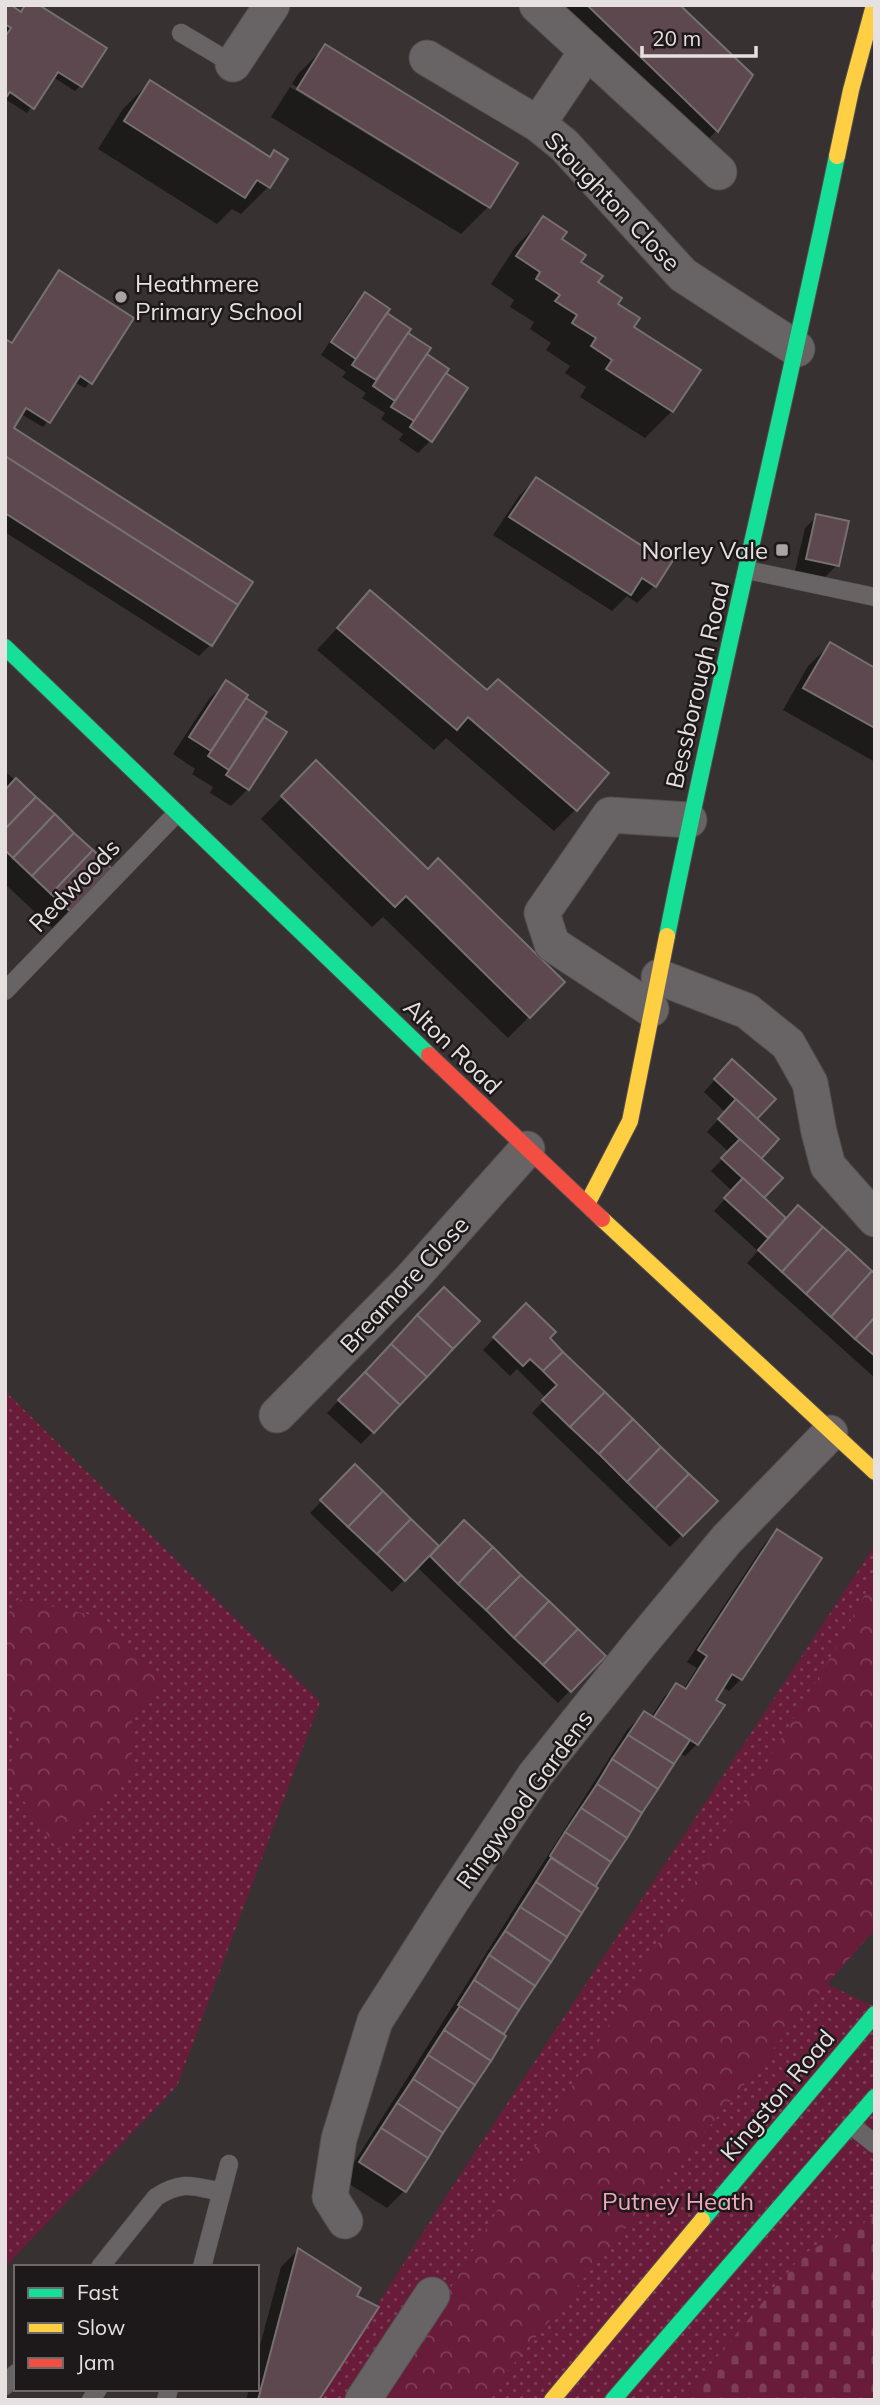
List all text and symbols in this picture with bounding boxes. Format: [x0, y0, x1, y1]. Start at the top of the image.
scale bar [642, 14, 756, 58]
text: 20 m [652, 25, 701, 51]
street label: Stoughton Close [539, 125, 687, 277]
place label: Heathmere Primary School [135, 268, 303, 326]
marker: Heathmere Primary School [113, 289, 129, 305]
place label: Norley Vale [641, 535, 768, 565]
marker: Norley Vale [774, 542, 790, 558]
street label: Bessborough Road [659, 579, 735, 791]
street label: Redwoods [22, 832, 126, 938]
street label: Alton Road [398, 992, 508, 1100]
street label: Breamore Close [333, 1209, 475, 1359]
street label: Ringwood Gardens [449, 1704, 599, 1894]
street label: Kingston Road [713, 2023, 841, 2167]
park label: Putney Heath [602, 2186, 754, 2216]
legend [14, 2265, 259, 2391]
text: Fast [77, 2279, 119, 2305]
text: Slow [77, 2314, 125, 2340]
text: Jam [77, 2349, 115, 2375]

